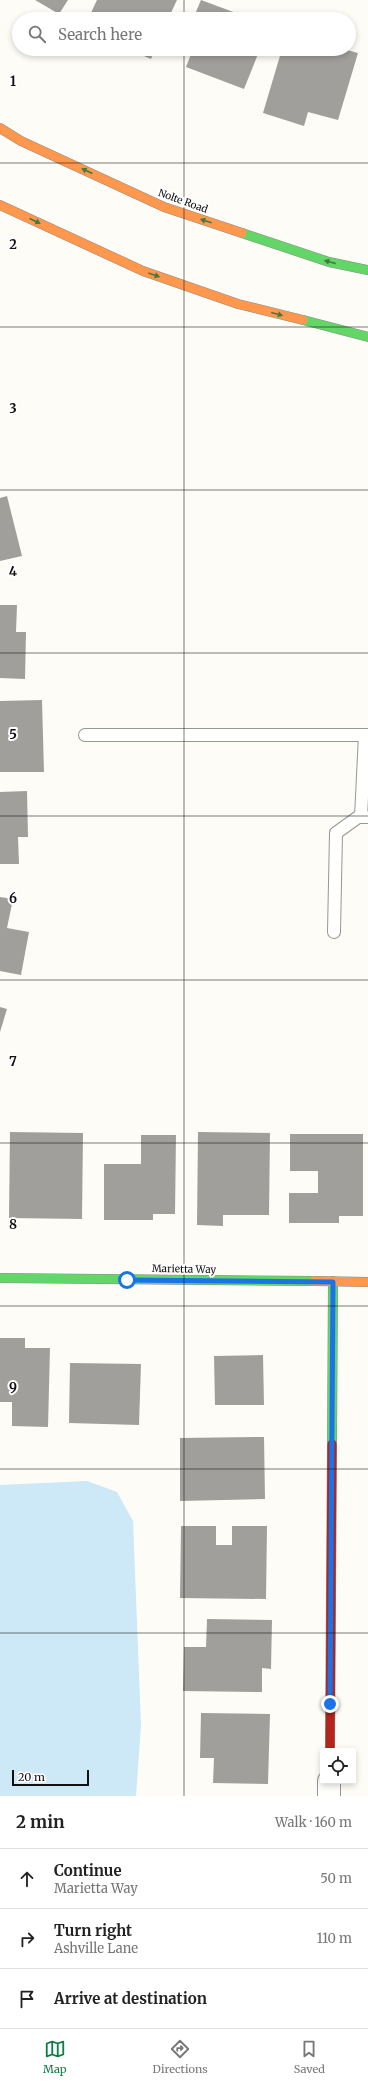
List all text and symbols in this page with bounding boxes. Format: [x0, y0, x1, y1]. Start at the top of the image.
search box [12, 12, 356, 56]
icon: search [26, 23, 48, 45]
text: Search here [58, 25, 142, 44]
text: 1 [10, 73, 16, 90]
one-way arrow [81, 168, 92, 174]
street label: Nolte Road [156, 186, 210, 216]
one-way arrow [30, 218, 41, 224]
one-way arrow [200, 218, 212, 224]
text: 2 [9, 236, 17, 253]
one-way arrow [324, 258, 336, 264]
one-way arrow [148, 272, 160, 278]
one-way arrow [271, 312, 284, 318]
text: 3 [9, 400, 17, 417]
text: 4 [9, 563, 18, 580]
text: 5 [9, 726, 17, 743]
text: 6 [9, 890, 17, 907]
text: 7 [9, 1053, 17, 1070]
text: 8 [9, 1216, 17, 1233]
street label: Marietta Way [152, 1262, 217, 1276]
route start [118, 1271, 136, 1289]
text: 9 [9, 1379, 17, 1396]
route end [321, 1695, 339, 1713]
map controls [320, 1748, 356, 1784]
button: locate [320, 1748, 356, 1784]
scale bar [12, 1768, 89, 1787]
text: 20 m [18, 1770, 45, 1784]
text: 2 min [16, 1811, 64, 1833]
text: Walk · 160 m [275, 1814, 352, 1831]
text: Continue [54, 1861, 122, 1880]
icon: ahead [16, 1868, 38, 1890]
text: 50 m [320, 1870, 352, 1887]
text: Marietta Way [54, 1880, 138, 1897]
text: Turn right [54, 1921, 132, 1940]
icon: right [16, 1928, 38, 1950]
text: 110 m [317, 1930, 352, 1947]
text: Ashville Lane [54, 1940, 138, 1957]
icon: arrive [16, 1988, 38, 2010]
text: Arrive at destination [54, 1989, 207, 2008]
tab: Map [43, 2038, 67, 2076]
tab: Directions [153, 2038, 208, 2076]
tab: Saved [294, 2038, 325, 2076]

